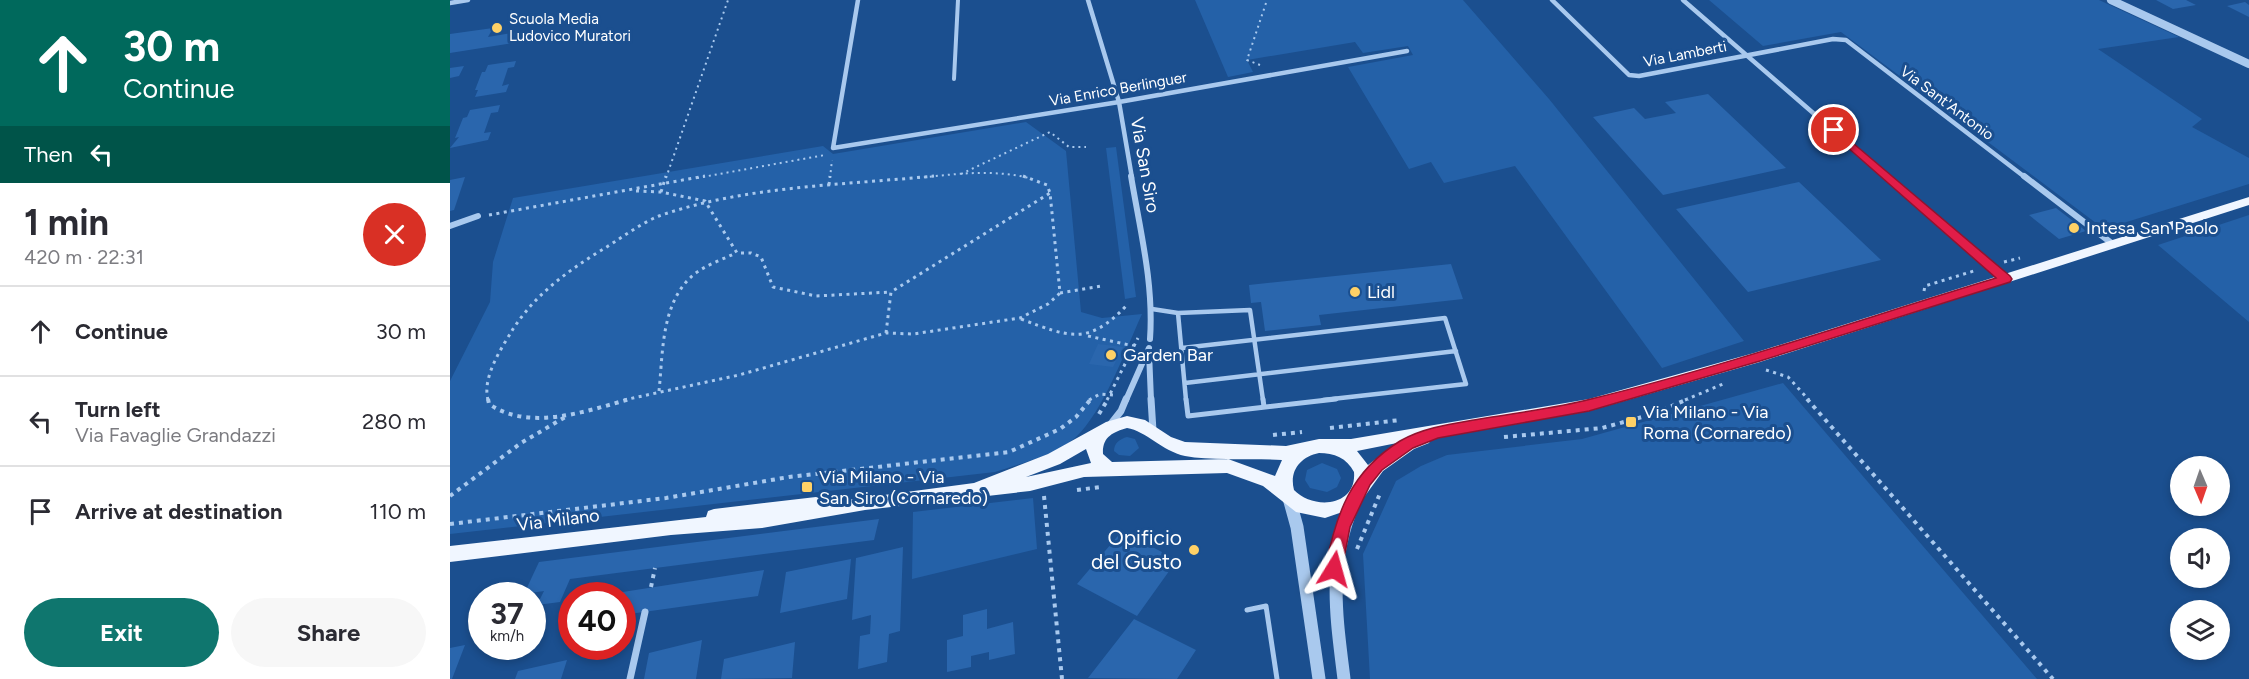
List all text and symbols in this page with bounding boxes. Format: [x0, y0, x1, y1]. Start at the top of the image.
place label: Scuola Media Ludovico Muratori [509, 10, 631, 45]
text: 30 m [123, 21, 220, 72]
marker: Scuola Media Ludovico Muratori [490, 21, 504, 35]
icon: ahead [24, 24, 102, 102]
street label: Via Lamberti [1642, 37, 1728, 71]
street label: Via Sant'Antonio [1897, 62, 1998, 144]
street label: Via Enrico Berlinguer [1048, 68, 1188, 110]
text: Continue [123, 72, 235, 105]
pin [1808, 104, 1859, 155]
icon: arrive [1817, 113, 1850, 146]
street label: Via San Siro [1126, 115, 1164, 215]
icon: left [85, 138, 118, 171]
text: Then [24, 141, 73, 168]
text: 1 min [24, 201, 109, 244]
button: close [363, 203, 426, 266]
place label: Intesa San Paolo [2086, 217, 2219, 239]
marker: Intesa San Paolo [2067, 221, 2081, 235]
text: 420 m · 22:31 [24, 245, 144, 269]
place label: Lidl [1367, 281, 1395, 303]
marker: Lidl [1348, 285, 1362, 299]
icon: ahead [24, 315, 57, 348]
text: Continue [75, 318, 168, 345]
text: 30 m [376, 318, 426, 345]
place label: Garden Bar [1123, 344, 1213, 366]
marker: Garden Bar [1104, 348, 1118, 362]
text: Turn left [75, 396, 161, 423]
place label: Via Milano - Via Roma (Cornaredo) [1643, 401, 1792, 444]
icon: left [24, 405, 57, 438]
text: 280 m [362, 408, 426, 435]
marker: Via Milano - Via Roma (Cornaredo) [1624, 415, 1638, 429]
text: Via Favaglie Grandazzi [75, 423, 276, 447]
north arrow [2170, 456, 2230, 516]
map controls [2170, 456, 2230, 660]
place label: Via Milano - Via San Siro (Cornaredo) [819, 466, 988, 509]
marker: Via Milano - Via San Siro (Cornaredo) [800, 480, 814, 494]
icon: arrive [24, 495, 57, 528]
text: Arrive at destination [75, 498, 283, 525]
text: 110 m [370, 498, 426, 525]
street label: Via Milano [515, 504, 601, 536]
place label: Opificio del Gusto [1091, 525, 1182, 574]
button: sound [2170, 528, 2230, 588]
position arrow [1302, 537, 1366, 601]
marker: Opificio del Gusto [1187, 543, 1201, 557]
speed limit sign: 40 [558, 582, 636, 660]
text: 37 [490, 595, 524, 632]
button: Exit [24, 598, 219, 667]
button: Share [231, 598, 426, 667]
button: layers [2170, 600, 2230, 660]
text: km/h [490, 627, 524, 645]

